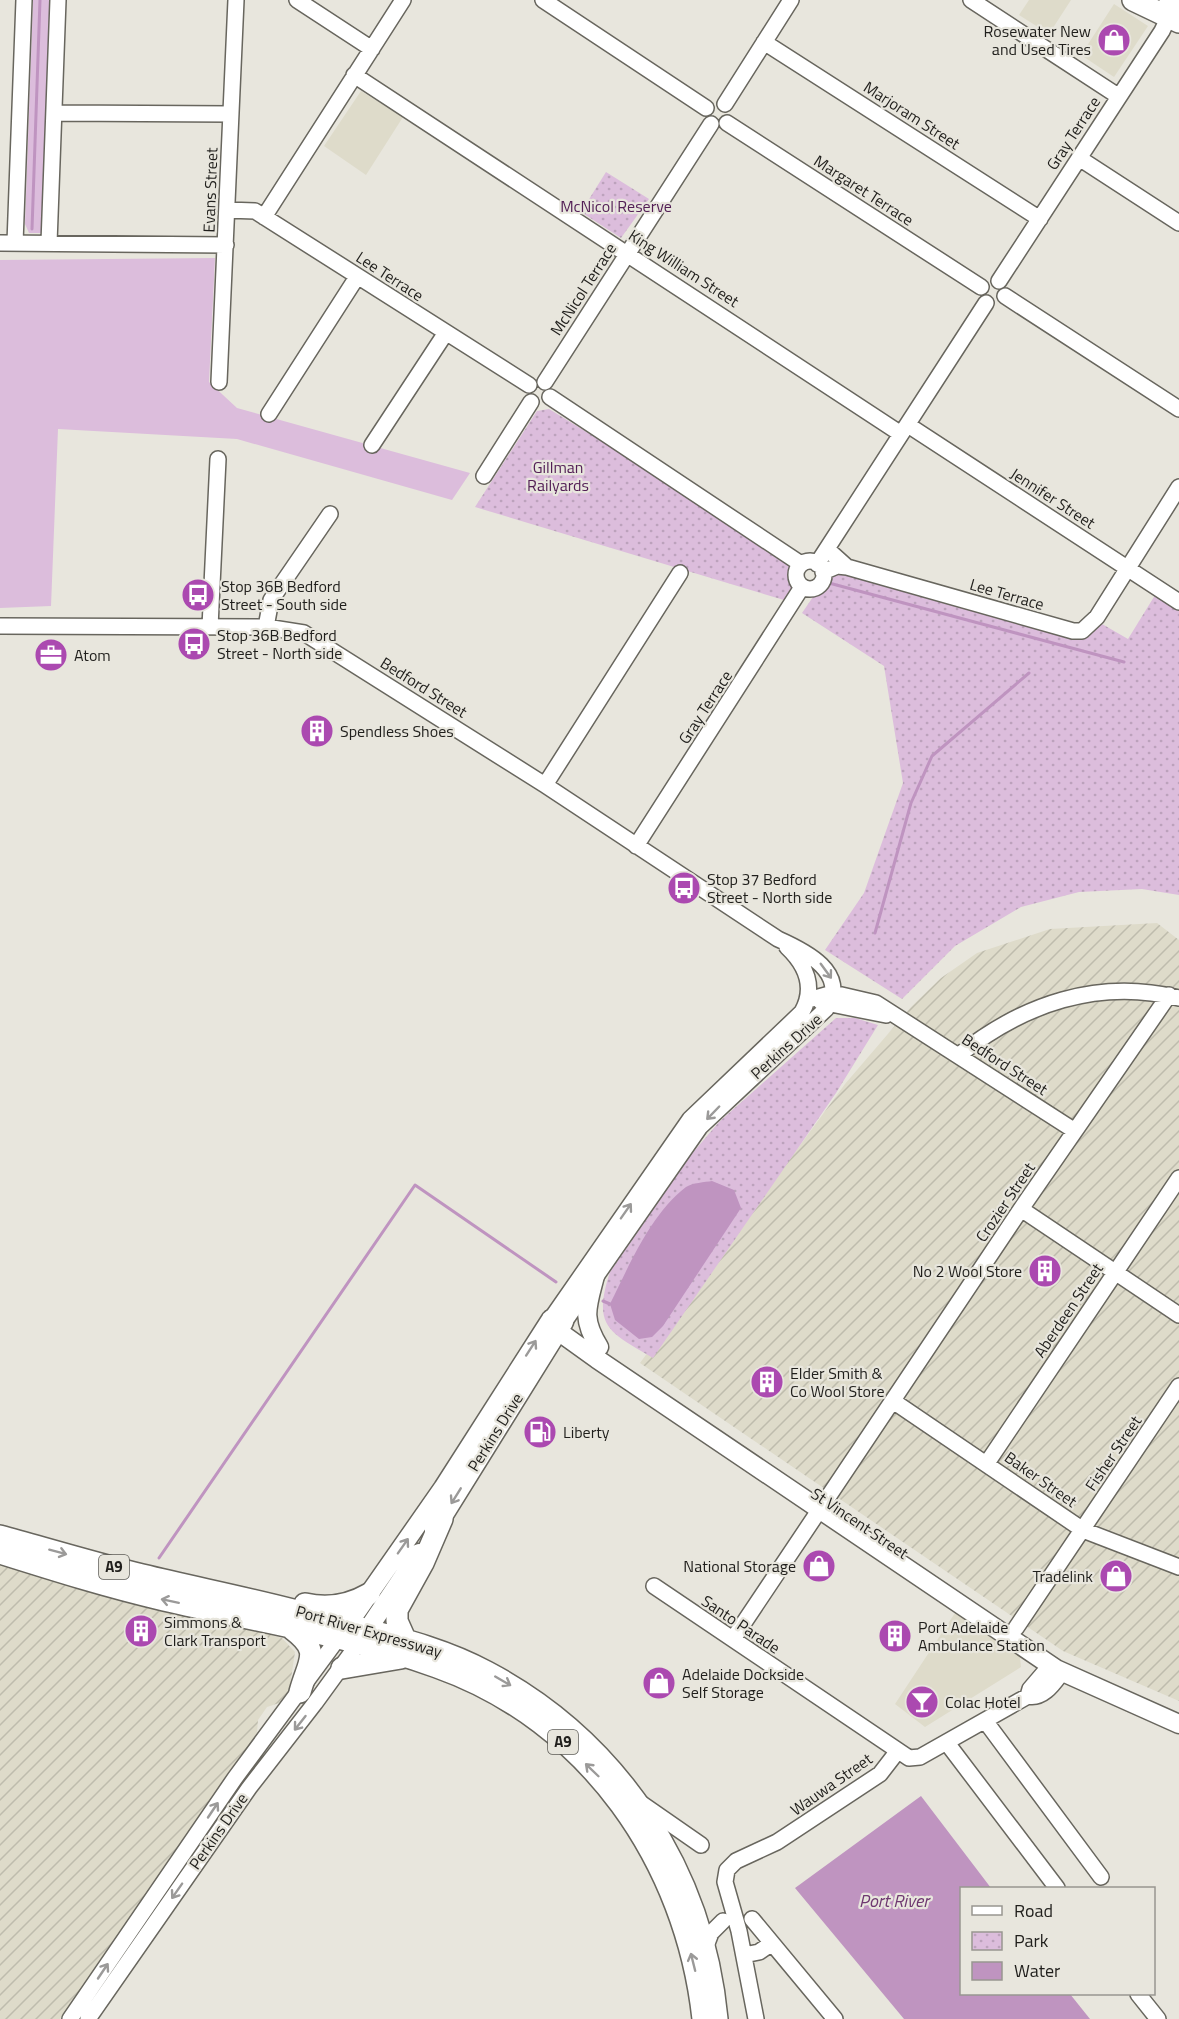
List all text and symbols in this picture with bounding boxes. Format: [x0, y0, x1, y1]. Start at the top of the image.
place label: Rosewater New and Used Tires [984, 19, 1091, 61]
shop icon: Rosewater New and Used Tires [1096, 22, 1132, 58]
street label: Marjoram Street [859, 75, 965, 155]
street label: Gray Terrace [1040, 91, 1106, 175]
street label: Evans Street [197, 147, 223, 233]
street label: Margaret Terrace [809, 149, 919, 231]
park label: McNicol Reserve [560, 194, 672, 218]
street label: King William Street [624, 223, 744, 313]
street label: McNicol Terrace [544, 238, 622, 340]
street label: Lee Terrace [351, 245, 429, 307]
park label: Gillman Railyards [527, 455, 589, 497]
street label: Jennifer Street [1006, 462, 1100, 535]
street label: Lee Terrace [967, 572, 1047, 616]
place label: Stop 36B Bedford Street - South side [221, 574, 347, 616]
bus stop icon: Stop 36B Bedford Street - South side [180, 577, 216, 613]
place label: Stop 36B Bedford Street - North side [217, 623, 342, 665]
bus stop icon: Stop 36B Bedford Street - North side [176, 626, 212, 662]
office icon: Atom [33, 637, 69, 673]
place label: Atom [74, 643, 111, 667]
street label: Bedford Street [376, 651, 472, 723]
street label: Gray Terrace [672, 665, 738, 749]
building icon: Spendless Shoes [299, 713, 335, 749]
place label: Spendless Shoes [340, 719, 454, 743]
place label: Stop 37 Bedford Street - North side [707, 867, 832, 909]
bus stop icon: Stop 37 Bedford Street - North side [666, 870, 702, 906]
one-way arrow [819, 963, 832, 979]
street label: Perkins Drive [745, 1007, 827, 1085]
street label: Bedford Street [957, 1027, 1053, 1101]
one-way arrow [706, 1105, 721, 1120]
street label: Crozier Street [969, 1157, 1041, 1247]
one-way arrow [620, 1203, 632, 1219]
building icon: No 2 Wool Store [1027, 1253, 1063, 1289]
street label: Aberdeen Street [1027, 1258, 1109, 1362]
place label: No 2 Wool Store [913, 1259, 1022, 1283]
one-way arrow [525, 1340, 538, 1357]
place label: Elder Smith & Co Wool Store [790, 1361, 885, 1403]
building icon: Elder Smith & Co Wool Store [749, 1364, 785, 1400]
street label: Perkins Drive [461, 1388, 529, 1476]
street label: Fisher Street [1079, 1410, 1147, 1496]
fuel station icon: Liberty [522, 1414, 558, 1450]
place label: Liberty [563, 1420, 610, 1444]
street label: Baker Street [1000, 1445, 1082, 1513]
street label: St Vincent Street [806, 1481, 914, 1565]
one-way arrow [450, 1487, 462, 1504]
one-way arrow [397, 1539, 409, 1555]
one-way arrow [49, 1547, 68, 1559]
shop icon: National Storage [801, 1548, 837, 1584]
place label: National Storage [683, 1554, 796, 1578]
road number: A9 [99, 1555, 129, 1579]
shop icon: Tradelink [1098, 1558, 1134, 1594]
place label: Tradelink [1032, 1564, 1093, 1588]
street label: Santo Parade [697, 1589, 785, 1659]
one-way arrow [161, 1595, 180, 1607]
street label: Port River Expressway [293, 1599, 445, 1663]
place label: Simmons & Clark Transport [164, 1610, 266, 1652]
building icon: Simmons & Clark Transport [123, 1613, 159, 1649]
place label: Port Adelaide Ambulance Station [918, 1615, 1045, 1657]
building icon: Port Adelaide Ambulance Station [877, 1618, 913, 1654]
place label: Adelaide Dockside Self Storage [682, 1662, 804, 1704]
shop icon: Adelaide Dockside Self Storage [641, 1665, 677, 1701]
one-way arrow [494, 1675, 511, 1687]
bar icon: Colac Hotel [904, 1684, 940, 1720]
place label: Colac Hotel [945, 1690, 1021, 1714]
one-way arrow [294, 1714, 307, 1730]
road number: A9 [548, 1730, 578, 1754]
street label: Wauwa Street [785, 1747, 877, 1821]
one-way arrow [584, 1763, 599, 1777]
street label: Perkins Drive [183, 1788, 253, 1874]
one-way arrow [208, 1802, 220, 1819]
one-way arrow [171, 1883, 183, 1899]
water label: Port River [859, 1887, 931, 1914]
legend [960, 1887, 1155, 1995]
text: Road [1014, 1897, 1053, 1924]
text: Park [1014, 1927, 1049, 1954]
one-way arrow [686, 1952, 698, 1971]
text: Water [1014, 1957, 1060, 1984]
one-way arrow [97, 1963, 109, 1979]

